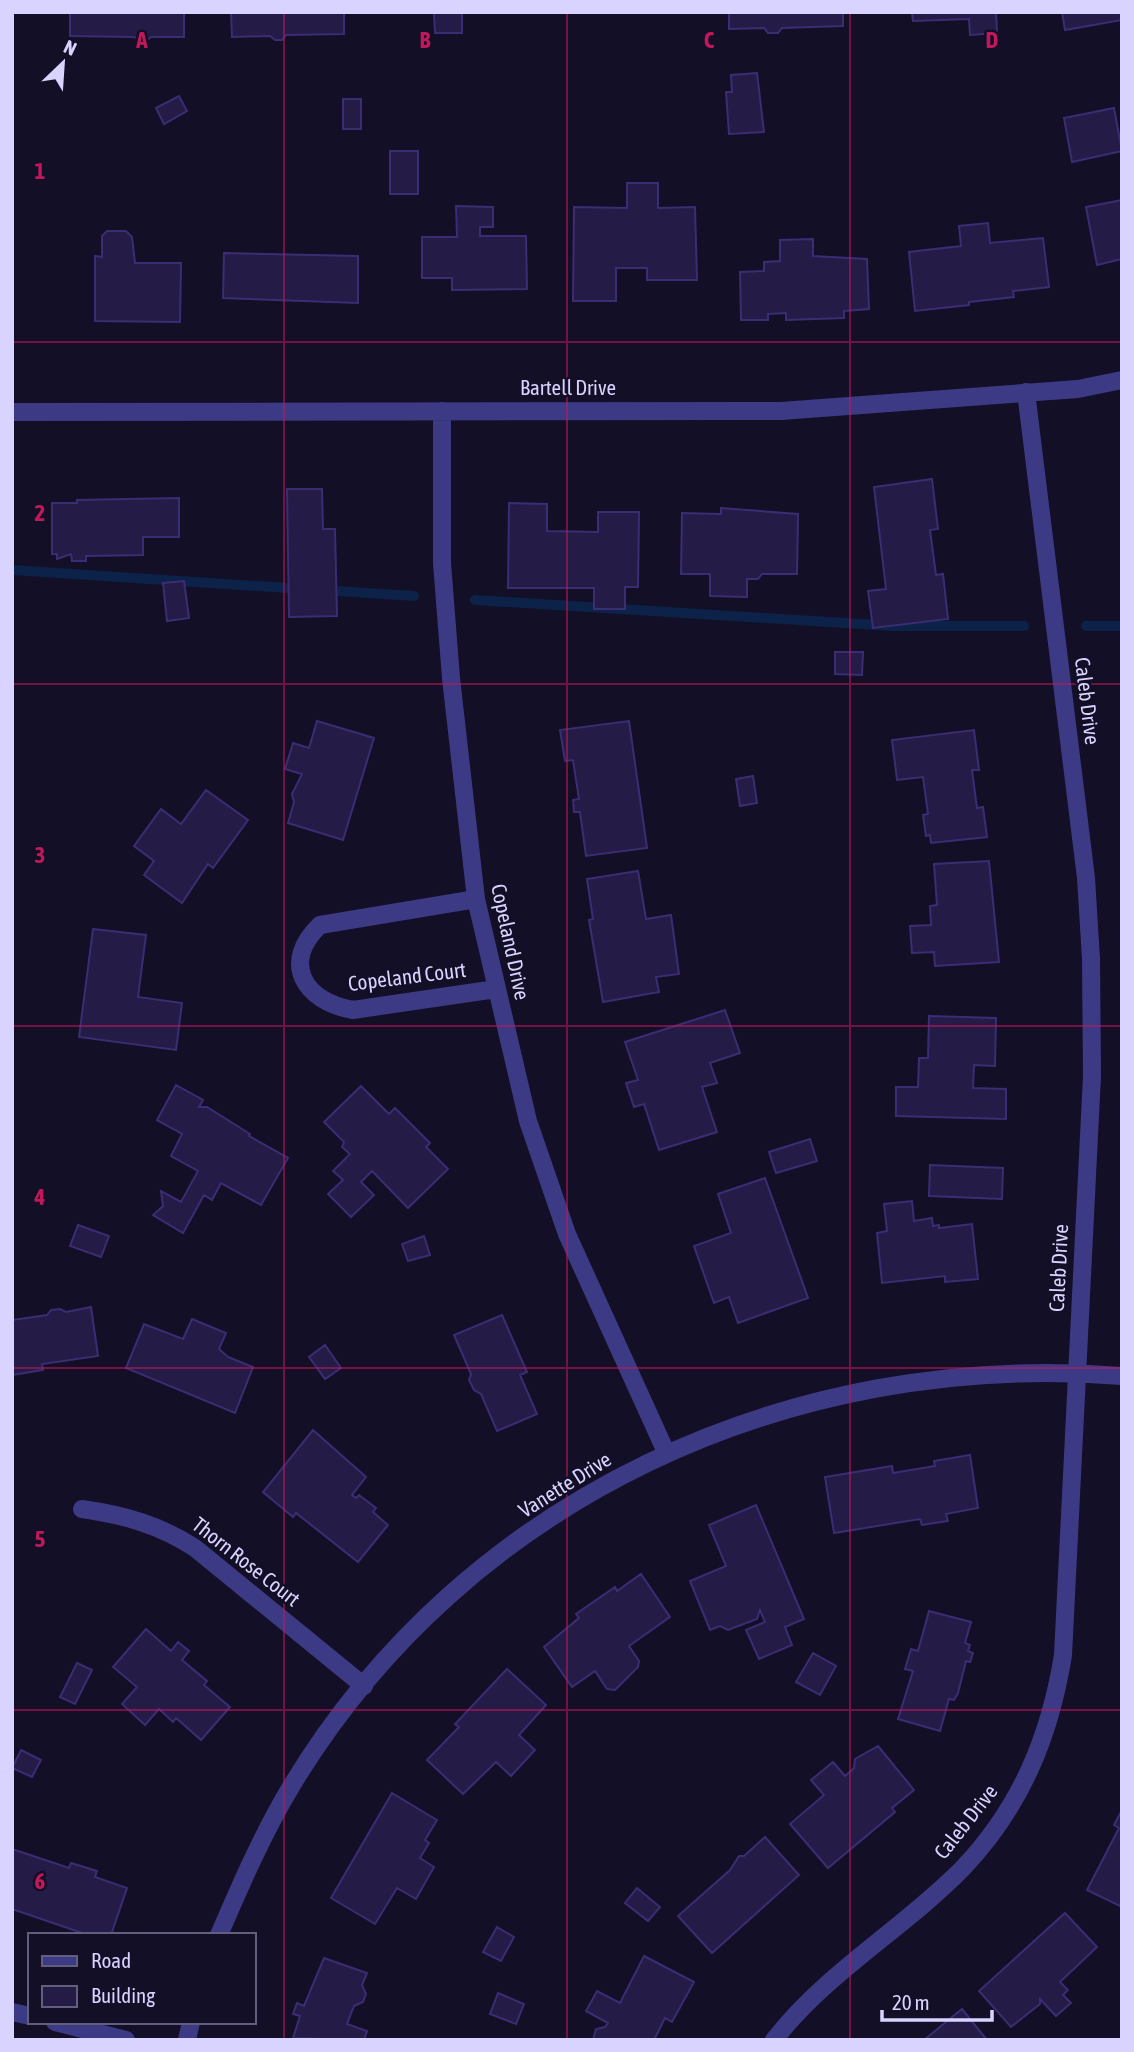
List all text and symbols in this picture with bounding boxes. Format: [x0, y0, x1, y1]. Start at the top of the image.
text: A [135, 27, 148, 53]
text: B [420, 27, 431, 53]
text: C [704, 27, 715, 53]
text: D [986, 27, 999, 53]
north arrow [28, 28, 98, 98]
text: N [60, 35, 80, 60]
text: 1 [35, 158, 46, 184]
street label: Bartell Drive [520, 375, 616, 399]
text: 2 [35, 500, 45, 526]
street label: Caleb Drive [1071, 656, 1105, 746]
text: 3 [35, 842, 45, 868]
street label: Copeland Drive [487, 882, 535, 1002]
street label: Copeland Court [347, 957, 467, 995]
text: 4 [34, 1184, 46, 1210]
street label: Caleb Drive [1044, 1224, 1072, 1312]
street label: Vanette Drive [514, 1446, 615, 1522]
street label: Thorn Rose Court [188, 1512, 305, 1611]
text: 5 [35, 1526, 46, 1552]
street label: Caleb Drive [929, 1779, 1002, 1863]
text: 6 [35, 1868, 46, 1894]
legend [28, 1933, 256, 2024]
text: Road [91, 1948, 131, 1972]
scale bar [882, 1979, 992, 2023]
text: Building [91, 1983, 155, 2007]
text: 20 m [892, 1990, 930, 2014]

